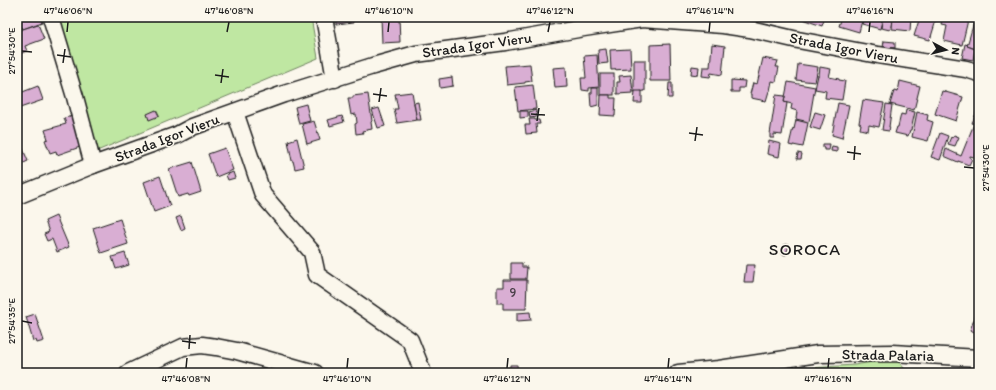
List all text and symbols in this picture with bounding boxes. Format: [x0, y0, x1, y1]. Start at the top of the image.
text: 47°46'06"N [44, 4, 93, 17]
text: 47°46'08"N [204, 4, 254, 17]
text: 47°46'10"N [365, 4, 413, 17]
text: 47°46'12"N [526, 4, 574, 17]
text: 47°46'14"N [686, 4, 734, 17]
text: 47°46'16"N [846, 4, 894, 17]
text: 27°54'30"E [5, 27, 18, 75]
street label: Strada Igor Vieru [421, 28, 534, 62]
street label: Strada Igor Vieru [788, 29, 901, 68]
north arrow [926, 30, 966, 70]
text: N [949, 47, 962, 56]
street label: Strada Igor Vieru [112, 110, 222, 166]
text: 27°54'30"E [979, 144, 992, 192]
district label: SOROCA [769, 239, 841, 259]
house number: 9 [510, 285, 517, 300]
text: 27°54'35"E [5, 297, 18, 344]
street label: Strada Palaria [842, 345, 934, 365]
text: 47°46'08"N [161, 372, 211, 385]
text: 47°46'10"N [323, 372, 371, 385]
text: 47°46'12"N [483, 372, 531, 385]
text: 47°46'14"N [644, 372, 692, 385]
text: 47°46'16"N [804, 372, 852, 385]

